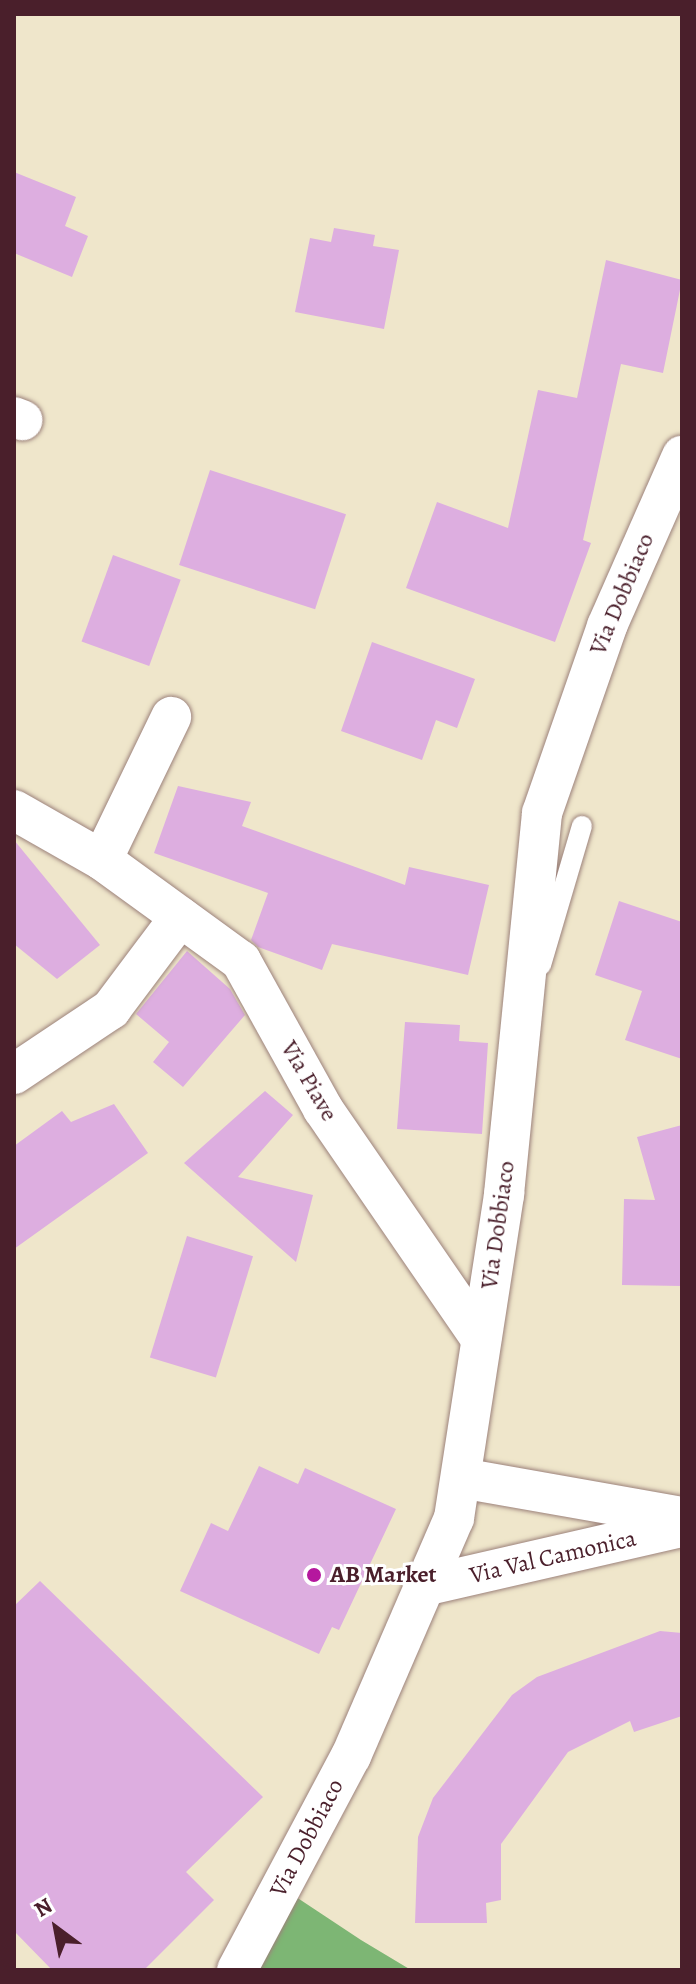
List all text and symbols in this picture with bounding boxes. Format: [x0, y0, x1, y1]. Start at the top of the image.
street label: Via Dobbiaco [583, 529, 661, 659]
street label: Via Piave [275, 1036, 343, 1126]
street label: Via Dobbiaco [475, 1159, 521, 1291]
street label: Via Val Camonica [467, 1524, 639, 1590]
place label: AB Market [330, 1561, 436, 1589]
marker: AB Market [305, 1566, 323, 1584]
street label: Via Dobbiaco [264, 1774, 350, 1902]
north arrow [16, 1888, 96, 1968]
text: N [29, 1891, 58, 1925]

